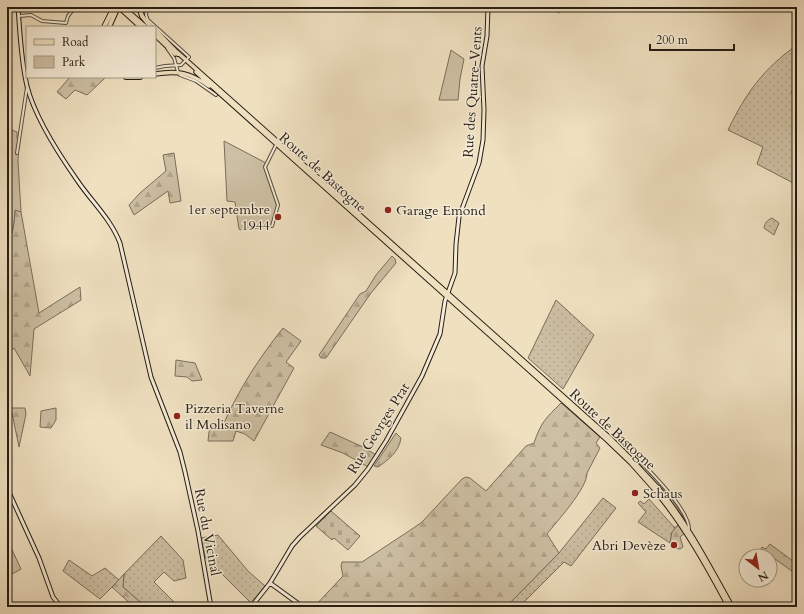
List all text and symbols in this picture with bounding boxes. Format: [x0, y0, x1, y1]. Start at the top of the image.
legend [26, 26, 156, 78]
street label: Rue des Quatre-Vents [458, 26, 487, 158]
scale bar [650, 26, 734, 52]
text: 200 m [656, 32, 689, 48]
text: Road [62, 34, 89, 50]
text: Park [62, 54, 86, 70]
street label: Route de Bastogne [275, 128, 370, 217]
place label: 1er septembre 1944 [188, 200, 270, 235]
place label: Garage Emond [396, 201, 486, 220]
marker: Garage Emond [383, 205, 393, 215]
marker: 1er septembre 1944 [273, 212, 283, 222]
street label: Rue Georges Prat [343, 379, 414, 477]
street label: Route de Bastogne [565, 384, 660, 474]
place label: Pizzeria Taverne il Molisano [185, 399, 284, 434]
marker: Pizzeria Taverne il Molisano [172, 411, 182, 421]
place label: Schaus [643, 484, 683, 503]
street label: Rue du Vicinal [190, 487, 225, 578]
marker: Schaus [630, 488, 640, 498]
place label: Abri Devèze [592, 536, 666, 555]
marker: Abri Devèze [669, 540, 679, 550]
north arrow [738, 548, 778, 588]
text: N [755, 567, 771, 585]

